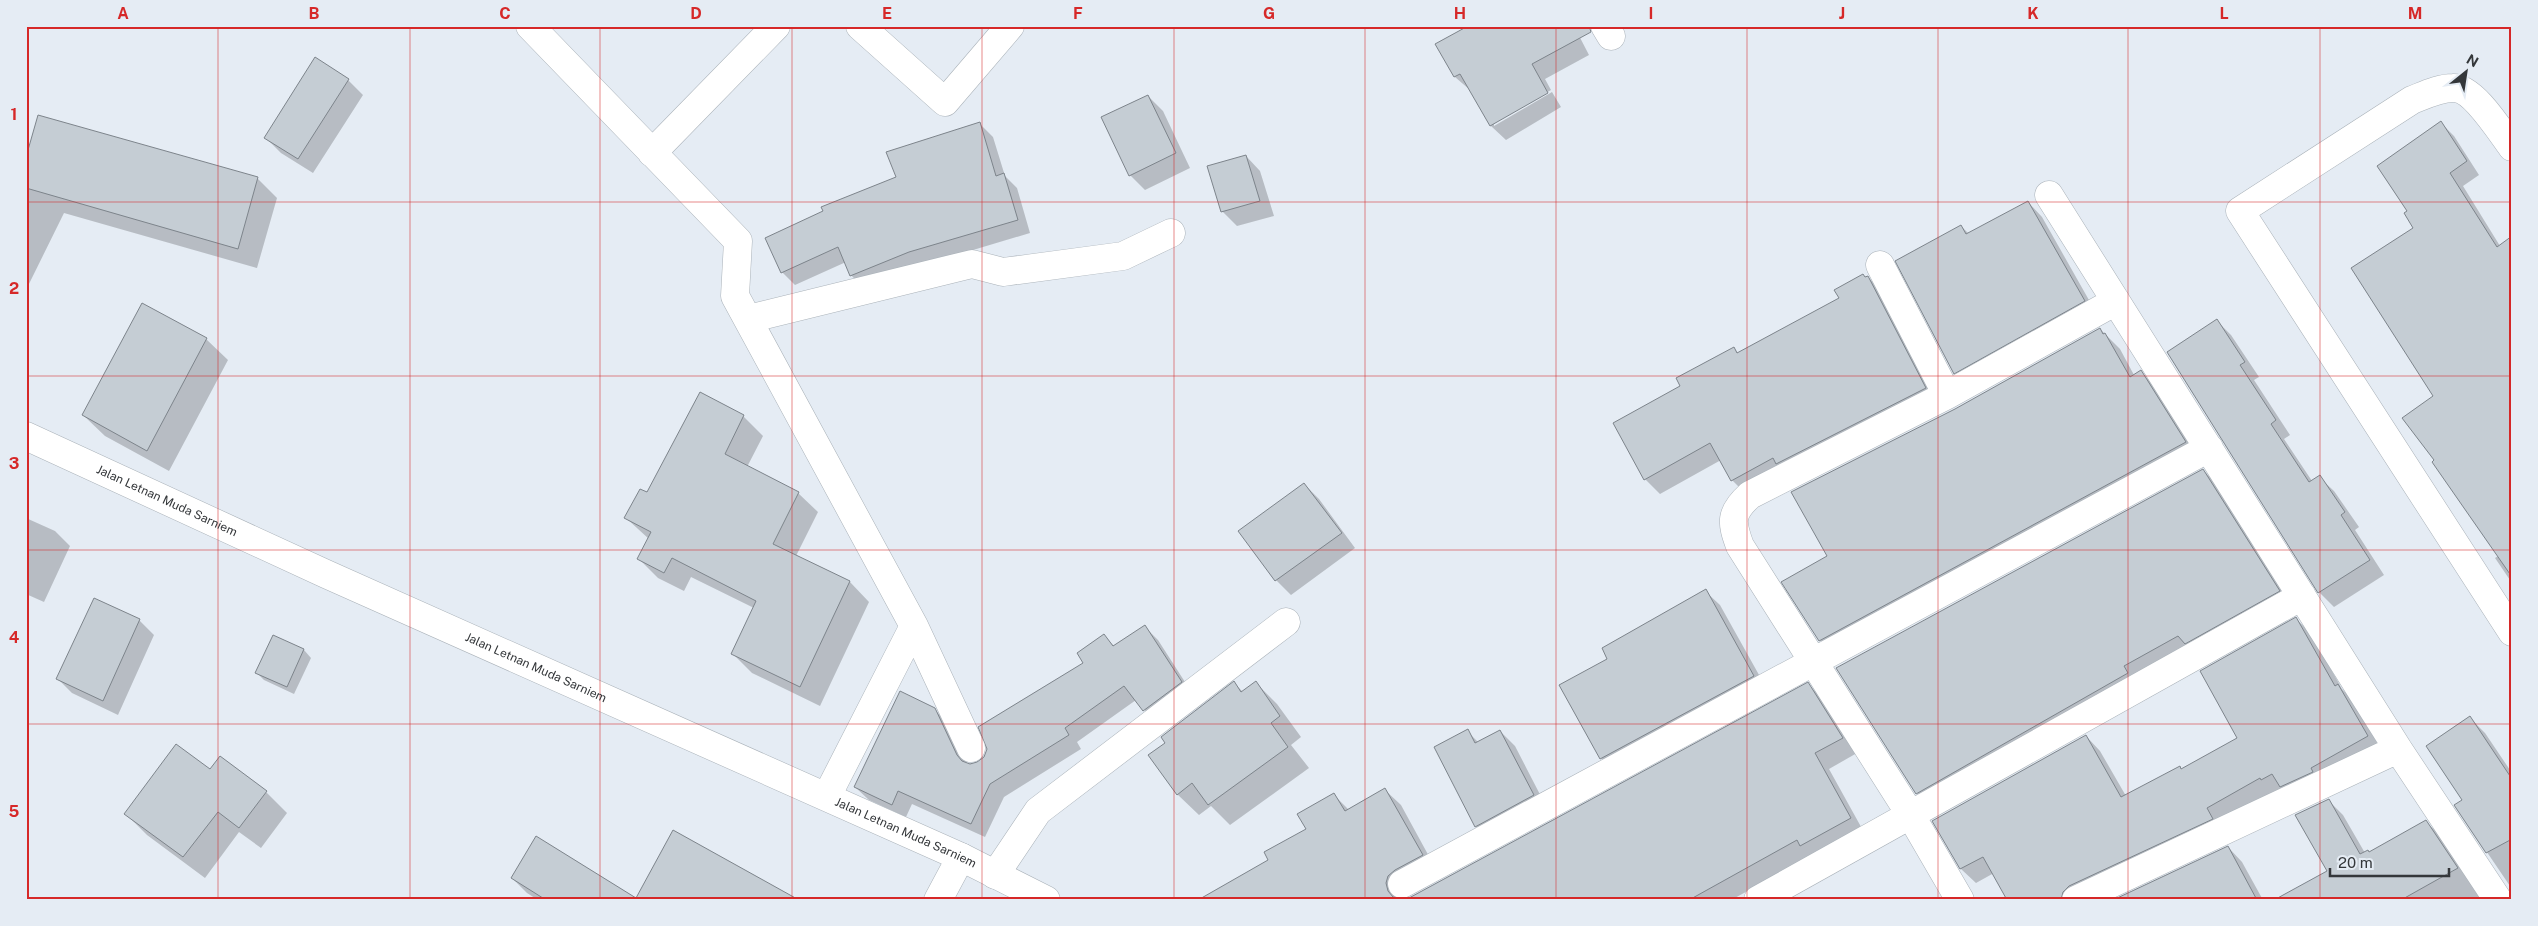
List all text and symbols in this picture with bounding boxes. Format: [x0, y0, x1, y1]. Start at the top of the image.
text: A [117, 4, 129, 23]
text: B [309, 4, 320, 23]
text: C [499, 4, 511, 23]
text: D [690, 4, 702, 23]
text: E [882, 4, 892, 23]
text: F [1073, 4, 1083, 23]
text: G [1263, 4, 1275, 23]
text: H [1454, 4, 1466, 23]
text: I [1649, 4, 1653, 23]
text: J [1839, 4, 1845, 23]
text: K [2027, 4, 2039, 23]
text: L [2219, 4, 2229, 23]
text: M [2408, 4, 2422, 23]
north arrow [2440, 48, 2490, 98]
text: N [2464, 51, 2481, 70]
text: 1 [11, 105, 17, 124]
text: 2 [9, 279, 19, 298]
text: 3 [9, 454, 19, 473]
street label: Jalan Letnan Muda Sarniem [94, 462, 239, 539]
text: 4 [9, 628, 20, 647]
street label: Jalan Letnan Muda Sarniem [463, 630, 609, 705]
street label: Jalan Letnan Muda Sarniem [833, 795, 979, 871]
text: 5 [9, 802, 20, 821]
scale bar [2330, 846, 2449, 878]
text: 20 m [2338, 854, 2373, 871]

